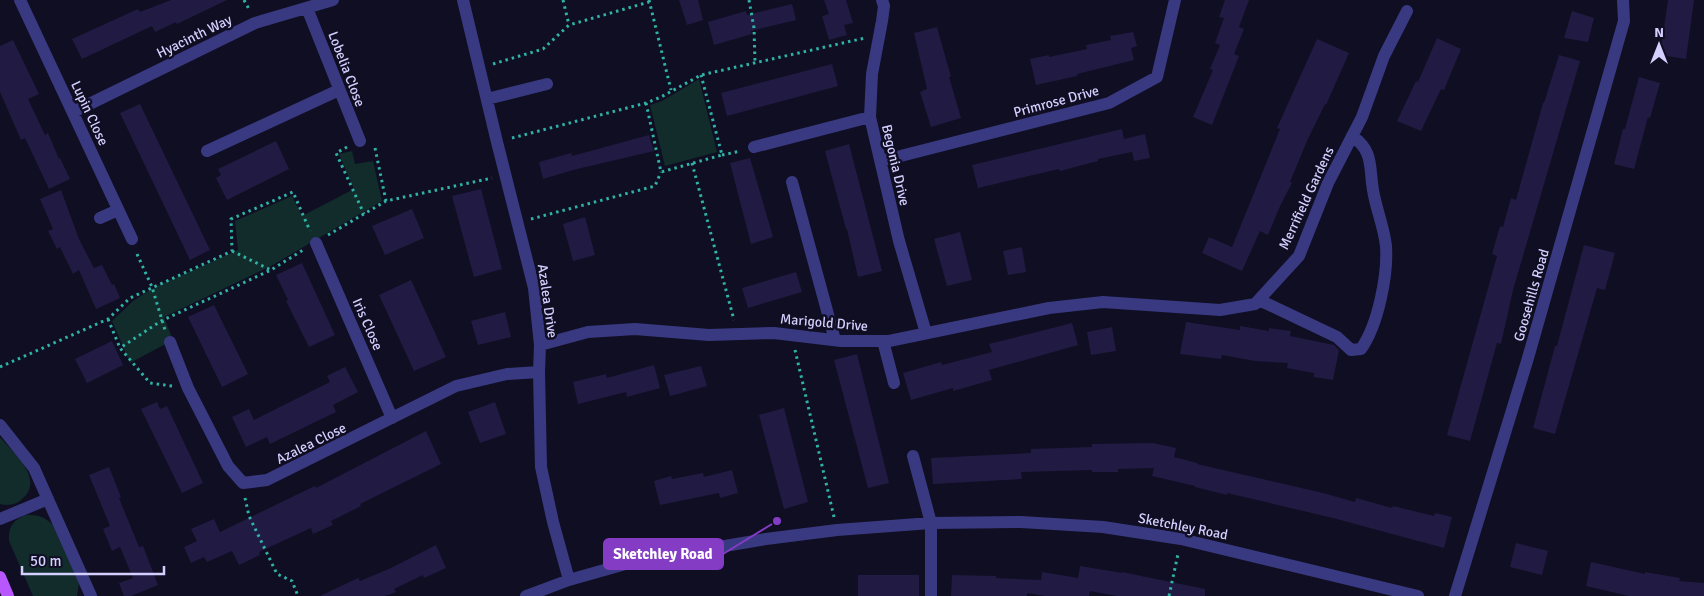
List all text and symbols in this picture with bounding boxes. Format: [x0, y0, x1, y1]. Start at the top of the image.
street label: Hyacinth Way [154, 11, 235, 62]
north arrow [1634, 20, 1684, 70]
text: N [1654, 24, 1664, 41]
street label: Lobelia Close [324, 29, 369, 109]
street label: Lupin Close [67, 78, 112, 148]
street label: Primrose Drive [1012, 82, 1101, 121]
street label: Begonia Drive [878, 123, 913, 207]
street label: Merrifield Gardens [1275, 144, 1338, 252]
street label: Goosehills Road [1510, 247, 1553, 343]
street label: Azalea Drive [534, 263, 561, 339]
street label: Iris Close [349, 295, 387, 353]
street label: Marigold Drive [779, 310, 869, 335]
street label: Azalea Close [273, 419, 349, 468]
street label: Sketchley Road [1137, 509, 1229, 544]
callout: Sketchley Road [604, 539, 723, 569]
scale bar [22, 544, 165, 576]
text: Sketchley Road [613, 545, 713, 563]
text: 50 m [30, 552, 61, 570]

